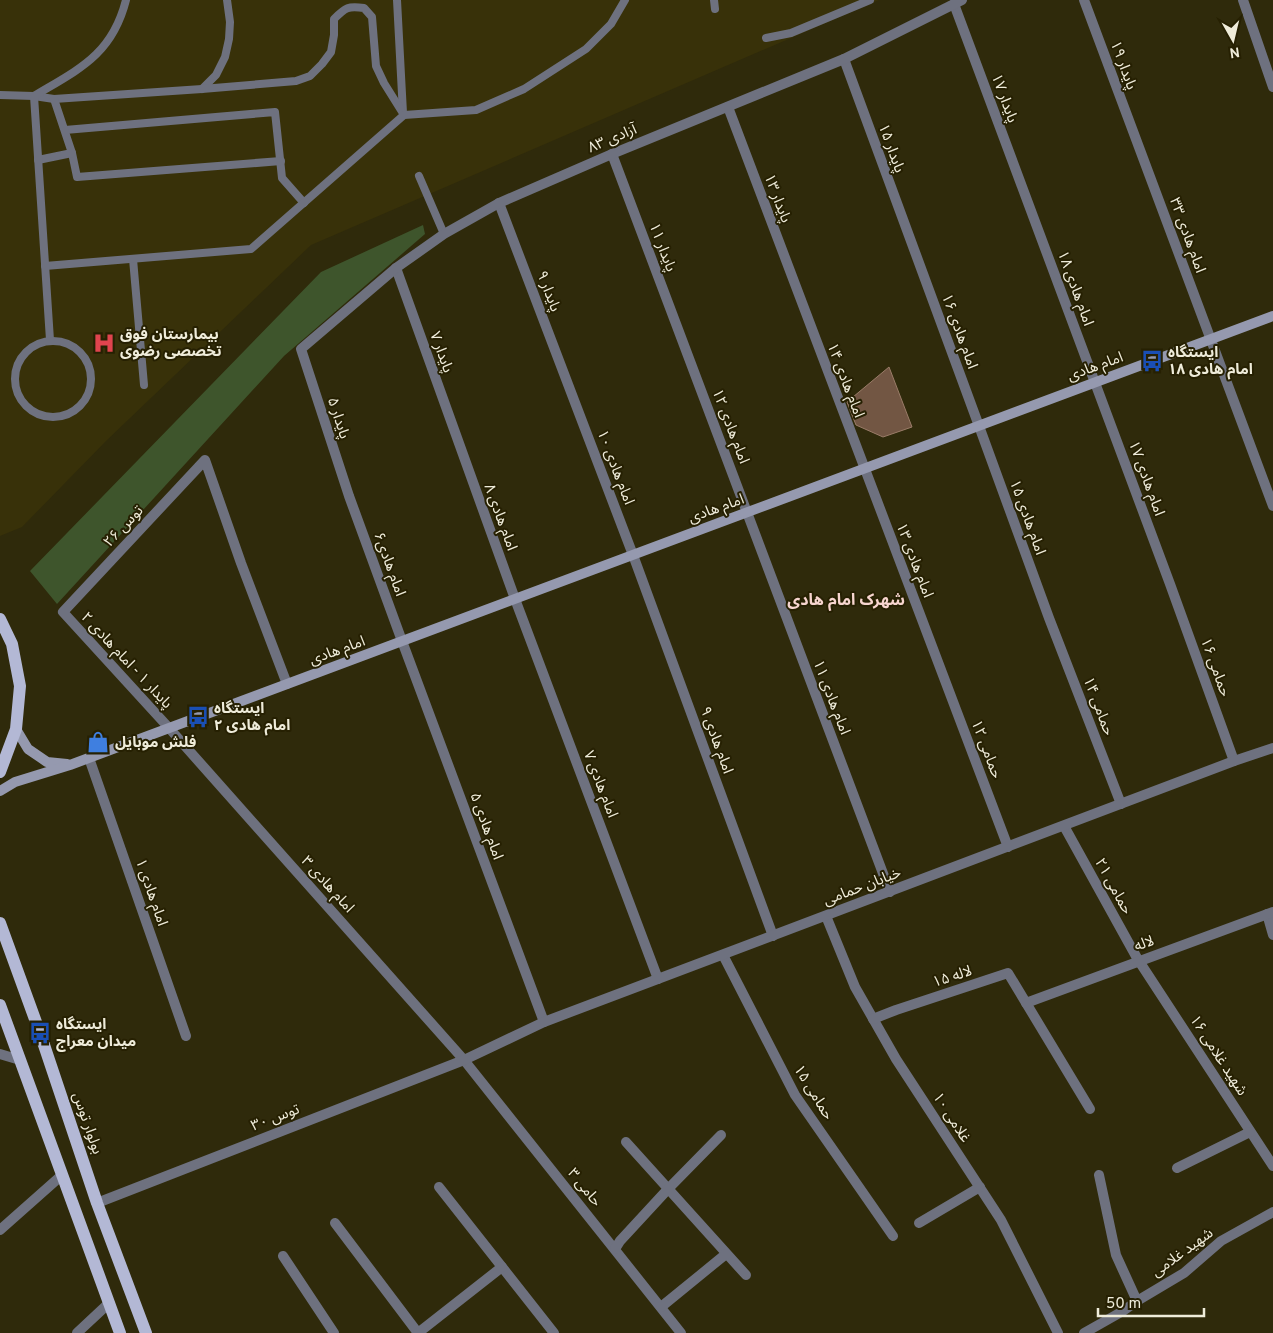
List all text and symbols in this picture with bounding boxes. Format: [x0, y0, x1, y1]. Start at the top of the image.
north arrow [1208, 15, 1258, 65]
street label: پایدار ۱۹ [1105, 38, 1140, 93]
text: N [1228, 42, 1241, 61]
street label: پایدار ۱۷ [986, 71, 1021, 126]
street label: آزادی ۸۳ [585, 120, 641, 158]
street label: پایدار ۱۵ [873, 121, 908, 176]
street label: پایدار ۱۳ [759, 171, 795, 226]
street label: امام هادی ۳۳ [1164, 195, 1209, 276]
street label: پایدار ۱۱ [644, 220, 680, 275]
street label: امام هادی ۱۸ [1052, 248, 1097, 329]
street label: پایدار ۹ [531, 268, 564, 315]
street label: امام هادی ۱۶ [936, 291, 981, 372]
place label: بیمارستان فوق تخصصی رضوی [120, 326, 222, 362]
street label: پایدار ۷ [424, 329, 457, 376]
hospital icon: بیمارستان فوق تخصصی رضوی [91, 330, 117, 356]
street label: امام هادی ۱۴ [822, 340, 868, 421]
place label: ایستگاه امام هادی ۱۸ [1168, 343, 1253, 380]
bus stop icon: ایستگاه امام هادی ۱۸ [1139, 348, 1165, 374]
street label: امام هادی [1065, 349, 1126, 386]
street label: امام هادی ۱۲ [707, 386, 753, 467]
street label: پایدار ۵ [322, 395, 353, 442]
street label: امام هادی ۱۰ [592, 427, 638, 508]
street label: امام هادی ۱۷ [1123, 438, 1168, 519]
street label: امام هادی ۱۵ [1004, 477, 1049, 558]
street label: امام هادی ۸ [479, 481, 521, 554]
street label: امام هادی [686, 491, 747, 528]
street label: توس ۲۶ [100, 502, 148, 552]
street label: امام هادی ۱۳ [891, 520, 937, 601]
street label: امام هادی۶ [368, 530, 409, 599]
district label: شهرک امام هادی [787, 591, 905, 611]
street label: پایدار ۱ - امام هادی ۲ [76, 609, 176, 714]
street label: امام هادی [307, 633, 368, 670]
street label: حمامی ۱۶ [1195, 635, 1234, 700]
street label: امام هادی ۱۱ [808, 657, 854, 738]
street label: حمامی ۱۴ [1078, 674, 1118, 739]
place label: ایستگاه امام هادی ۲ [214, 699, 290, 736]
bus stop icon: ایستگاه امام هادی ۲ [185, 704, 211, 730]
street label: امام هادی ۹ [695, 704, 737, 777]
street label: حمامی ۱۲ [966, 717, 1006, 782]
shop icon: فلش موبایل [85, 729, 111, 755]
place label: فلش موبایل [115, 734, 196, 753]
street label: امام هادی ۷ [578, 748, 621, 821]
street label: امام هادی ۵ [465, 790, 507, 863]
street label: امام هادی ۳ [296, 853, 357, 917]
street label: حمامی ۲۱ [1089, 855, 1136, 918]
street label: امام هادی ۱ [130, 856, 171, 929]
street label: خیابان حمامی [821, 864, 904, 911]
street label: لاله [1132, 932, 1157, 957]
street label: لاله ۱۵ [930, 962, 975, 993]
street label: شهید غلامی ۱۶ [1185, 1012, 1251, 1100]
place label: ایستگاه میدان معراج [56, 1015, 136, 1052]
bus stop icon: ایستگاه میدان معراج [27, 1020, 53, 1046]
street label: حمامی ۱۵ [788, 1062, 837, 1124]
street label: غلامی ۱۰ [927, 1089, 974, 1147]
street label: بولوار توس [67, 1090, 106, 1157]
street label: توس ۳۰ [249, 1100, 302, 1136]
street label: حامی ۳ [563, 1165, 605, 1211]
street label: شهید غلامی [1148, 1224, 1218, 1282]
scale bar [1098, 1286, 1204, 1318]
text: 50 m [1106, 1295, 1141, 1314]

